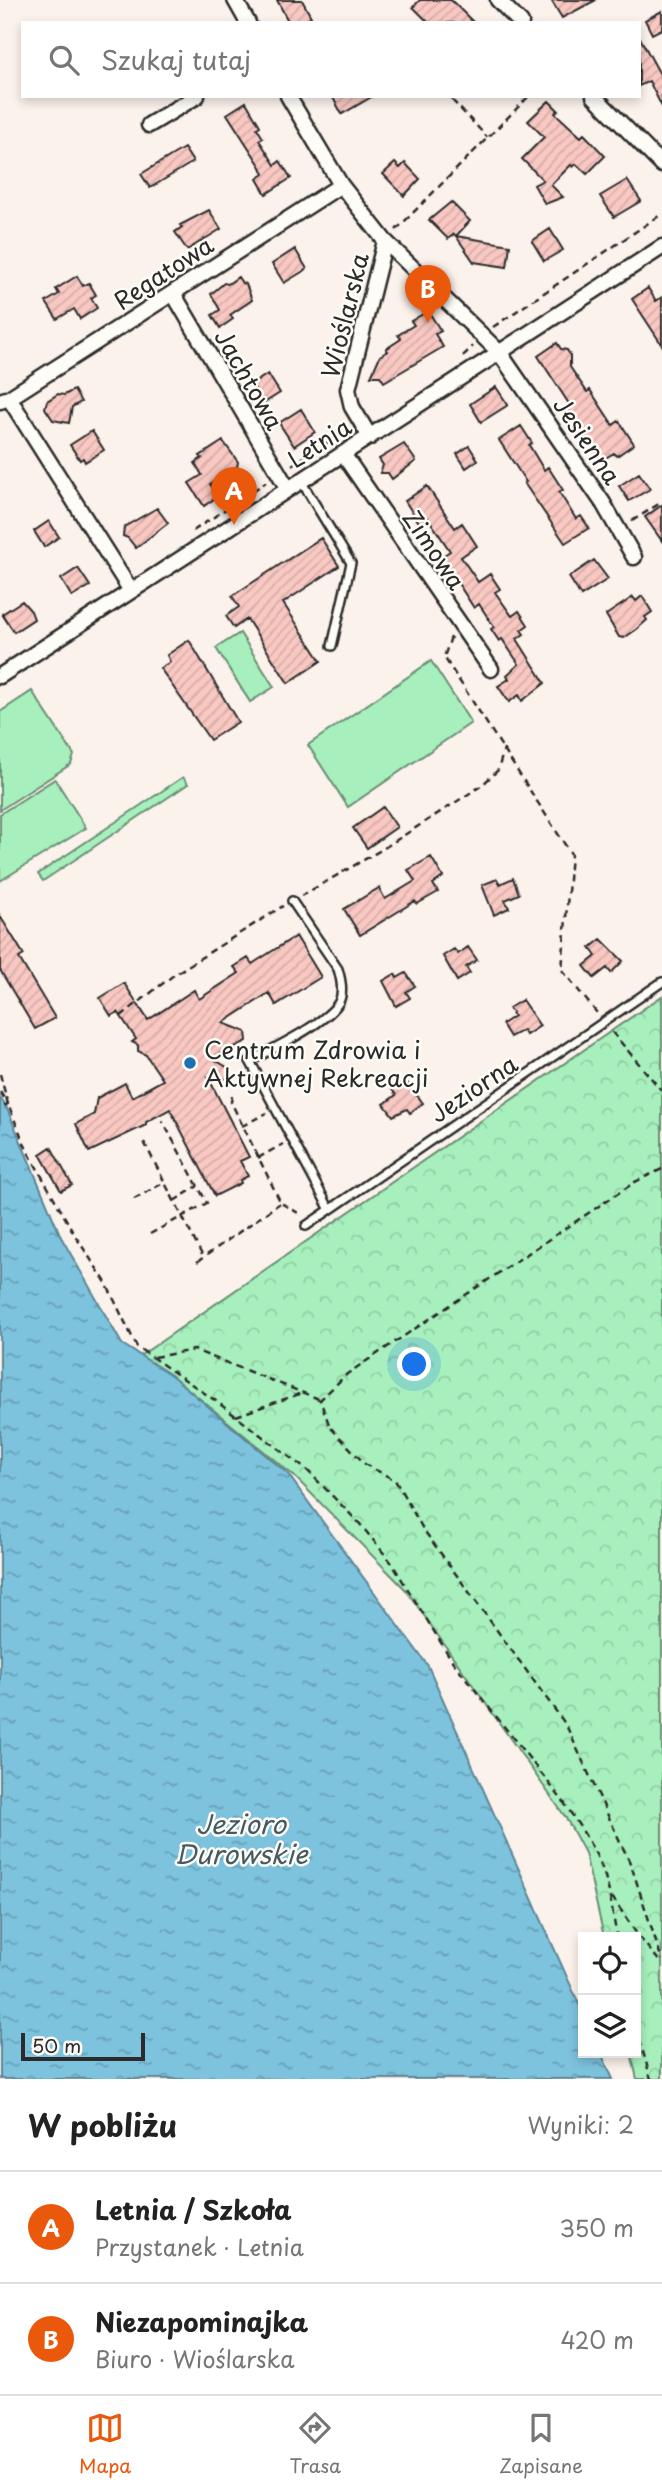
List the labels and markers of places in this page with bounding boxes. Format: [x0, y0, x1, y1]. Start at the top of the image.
pin: B [405, 265, 451, 323]
pin: A [211, 467, 257, 525]
place label: Centrum Zdrowia i Aktywnej Rekreacji [204, 1031, 428, 1095]
marker: Centrum Zdrowia i Aktywnej Rekreacji [182, 1055, 198, 1071]

